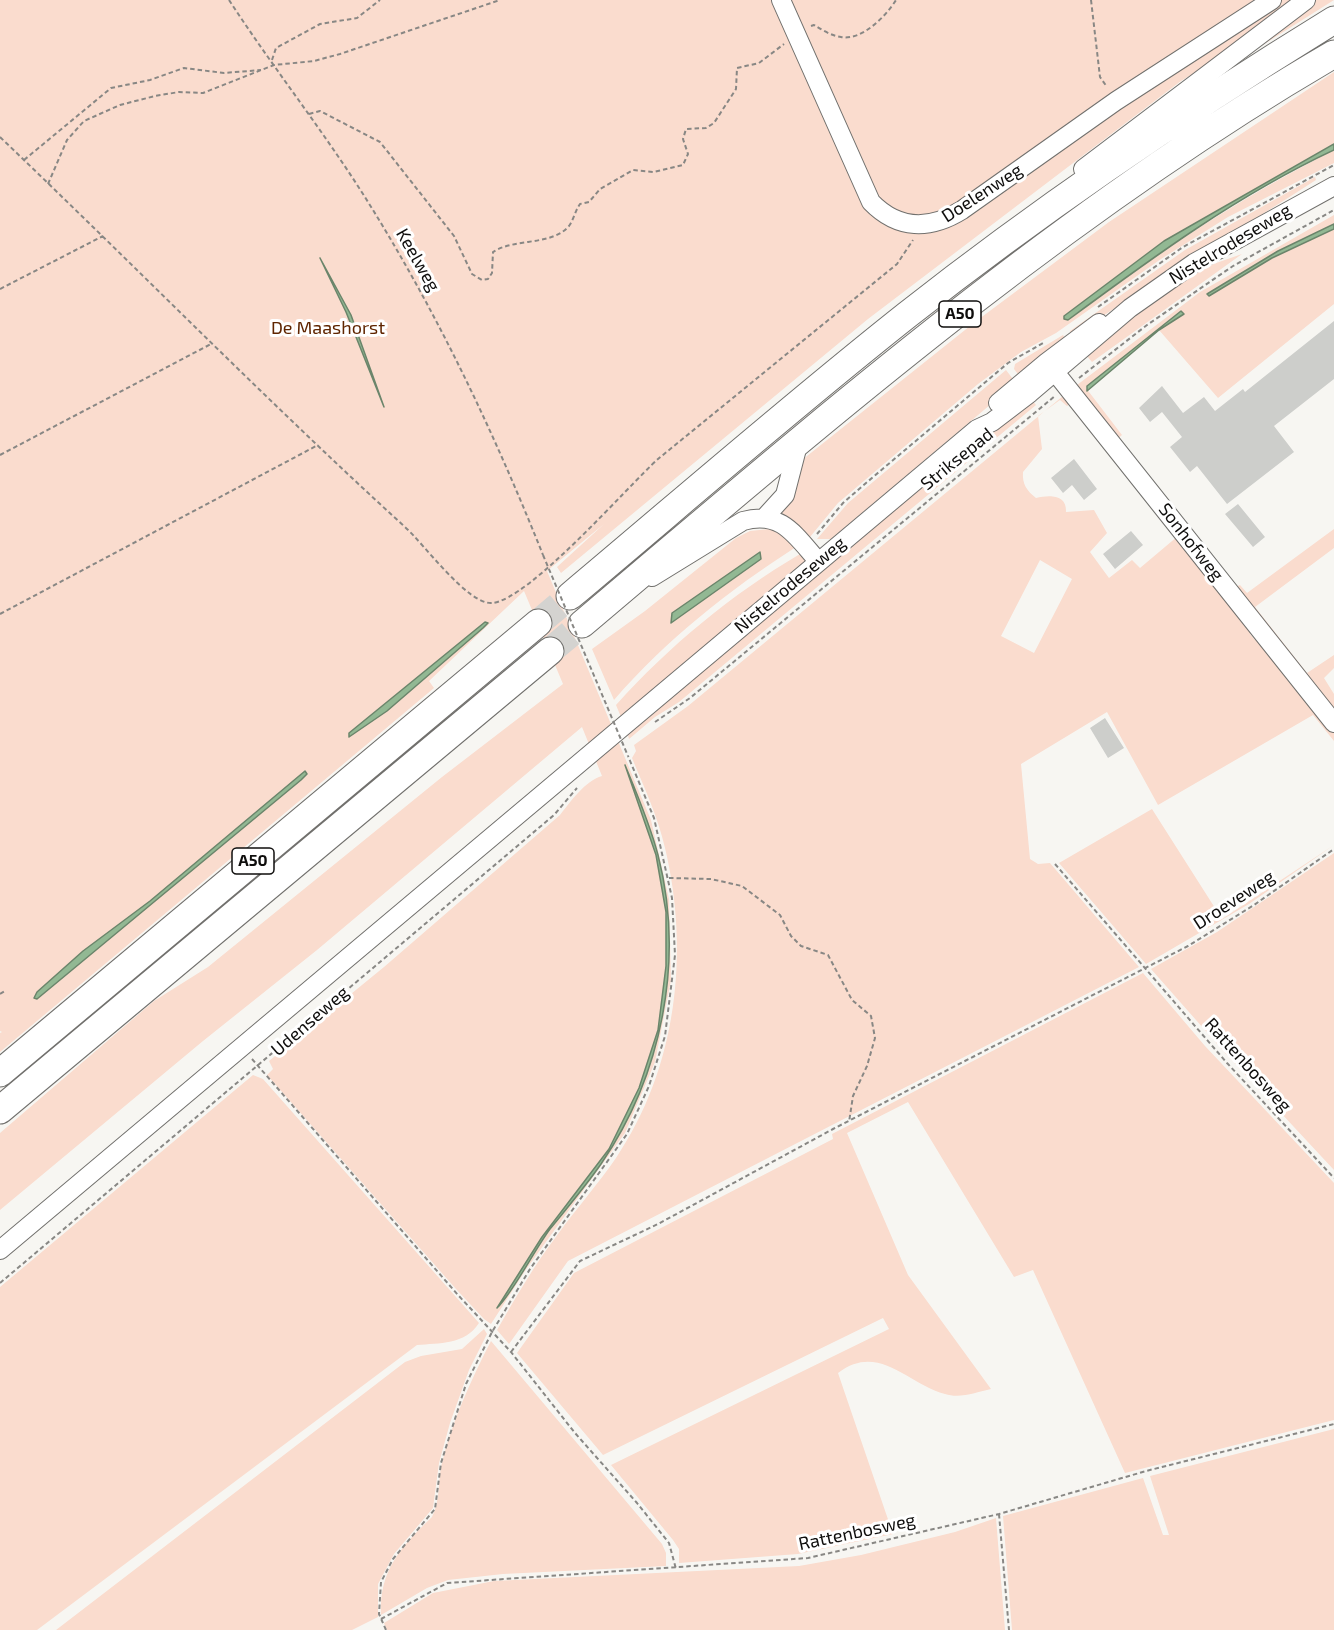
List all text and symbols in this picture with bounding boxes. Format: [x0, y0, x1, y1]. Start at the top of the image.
street label: Doelenweg [938, 159, 1026, 227]
street label: Nistelrodeseweg [1165, 199, 1295, 289]
street label: Keelweg [391, 225, 445, 295]
road number: A50 [939, 301, 981, 327]
park label: De Maashorst [271, 317, 385, 339]
street label: Striksepad [916, 423, 998, 495]
street label: Sonhofweg [1154, 499, 1228, 585]
street label: Nistelrodeseweg [730, 532, 850, 638]
road number: A50 [232, 848, 274, 874]
street label: Droeveweg [1189, 866, 1279, 934]
street label: Udenseweg [267, 981, 353, 1061]
street label: Rattenbosweg [1200, 1014, 1296, 1116]
street label: Rattenbosweg [797, 1509, 917, 1555]

